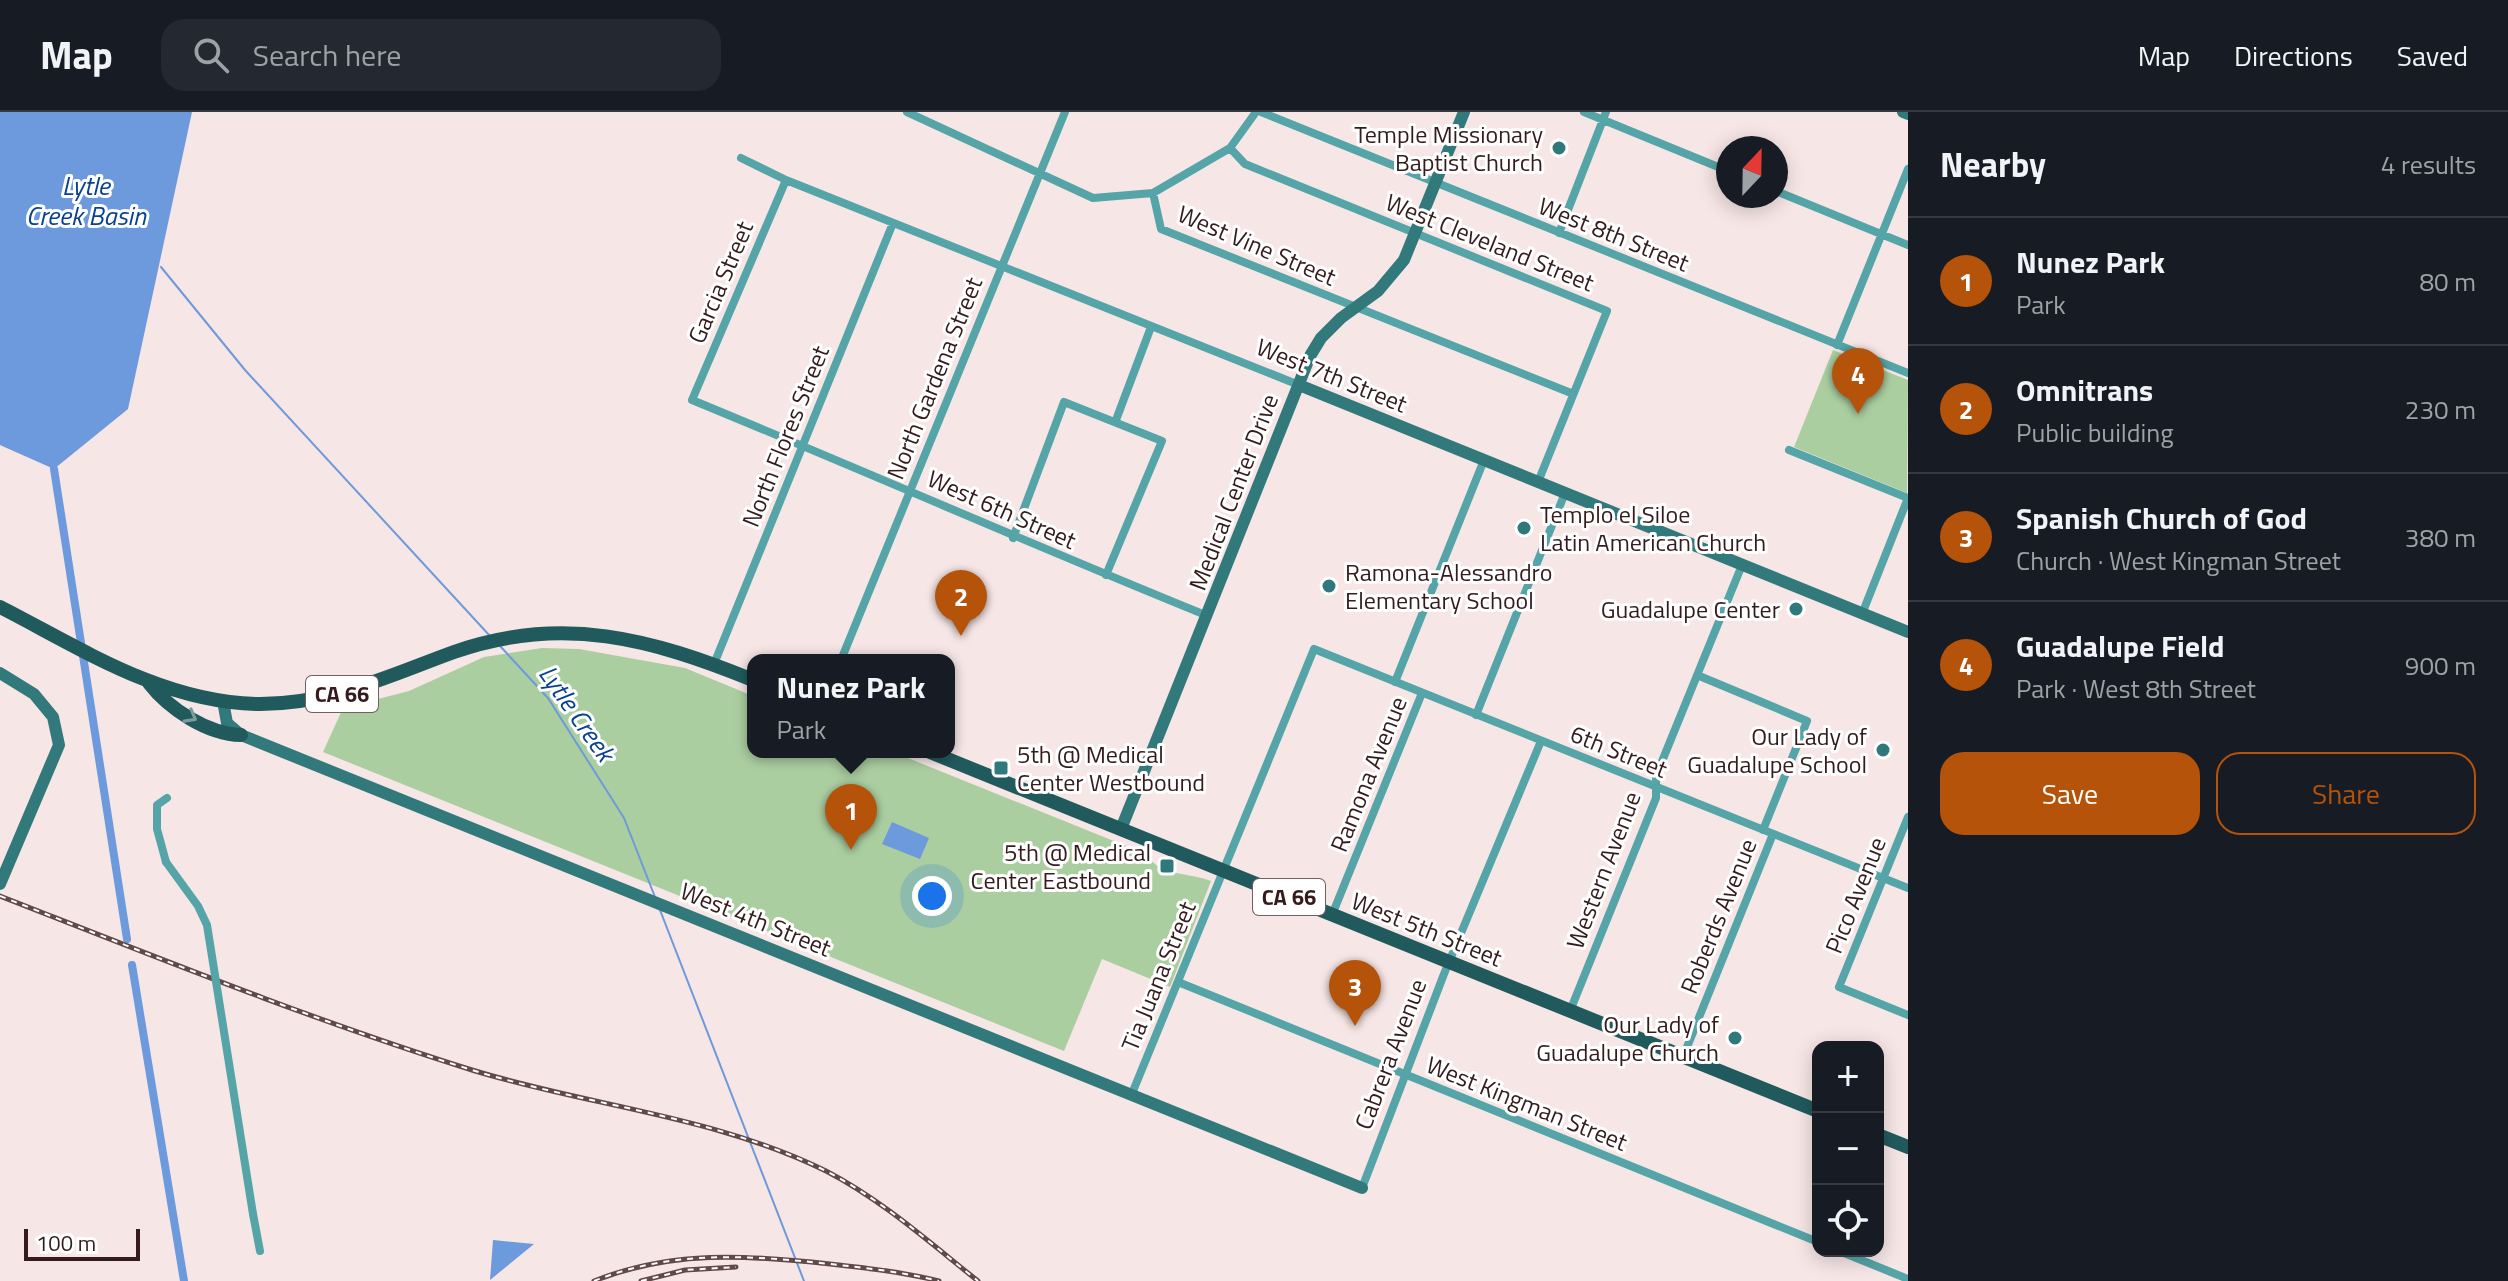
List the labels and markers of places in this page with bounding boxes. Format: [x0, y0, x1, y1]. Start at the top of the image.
place label: Temple Missionary Baptist Church [1354, 116, 1543, 180]
marker: Temple Missionary Baptist Church [1550, 139, 1568, 157]
pin: 4 [1832, 348, 1884, 414]
place label: Templo el Siloe Latin American Church [1540, 496, 1766, 560]
marker: Templo el Siloe Latin American Church [1515, 519, 1533, 537]
place label: Ramona-Alessandro Elementary School [1345, 554, 1552, 618]
pin: 2 [935, 570, 987, 636]
marker: Ramona-Alessandro Elementary School [1320, 577, 1338, 595]
place label: Guadalupe Center [1601, 591, 1780, 627]
marker: Guadalupe Center [1787, 600, 1805, 618]
place label: Our Lady of Guadalupe School [1687, 718, 1867, 782]
place label: 5th @ Medical Center Westbound [1017, 736, 1205, 800]
marker: Our Lady of Guadalupe School [1874, 741, 1892, 759]
marker: 5th @ Medical Center Westbound [992, 759, 1010, 777]
pin: 1 [825, 784, 877, 850]
place label: 5th @ Medical Center Eastbound [971, 834, 1151, 898]
marker: 5th @ Medical Center Eastbound [1158, 857, 1176, 875]
pin: 3 [1329, 960, 1381, 1026]
place label: Our Lady of Guadalupe Church [1536, 1006, 1719, 1070]
marker: Our Lady of Guadalupe Church [1726, 1029, 1744, 1047]

